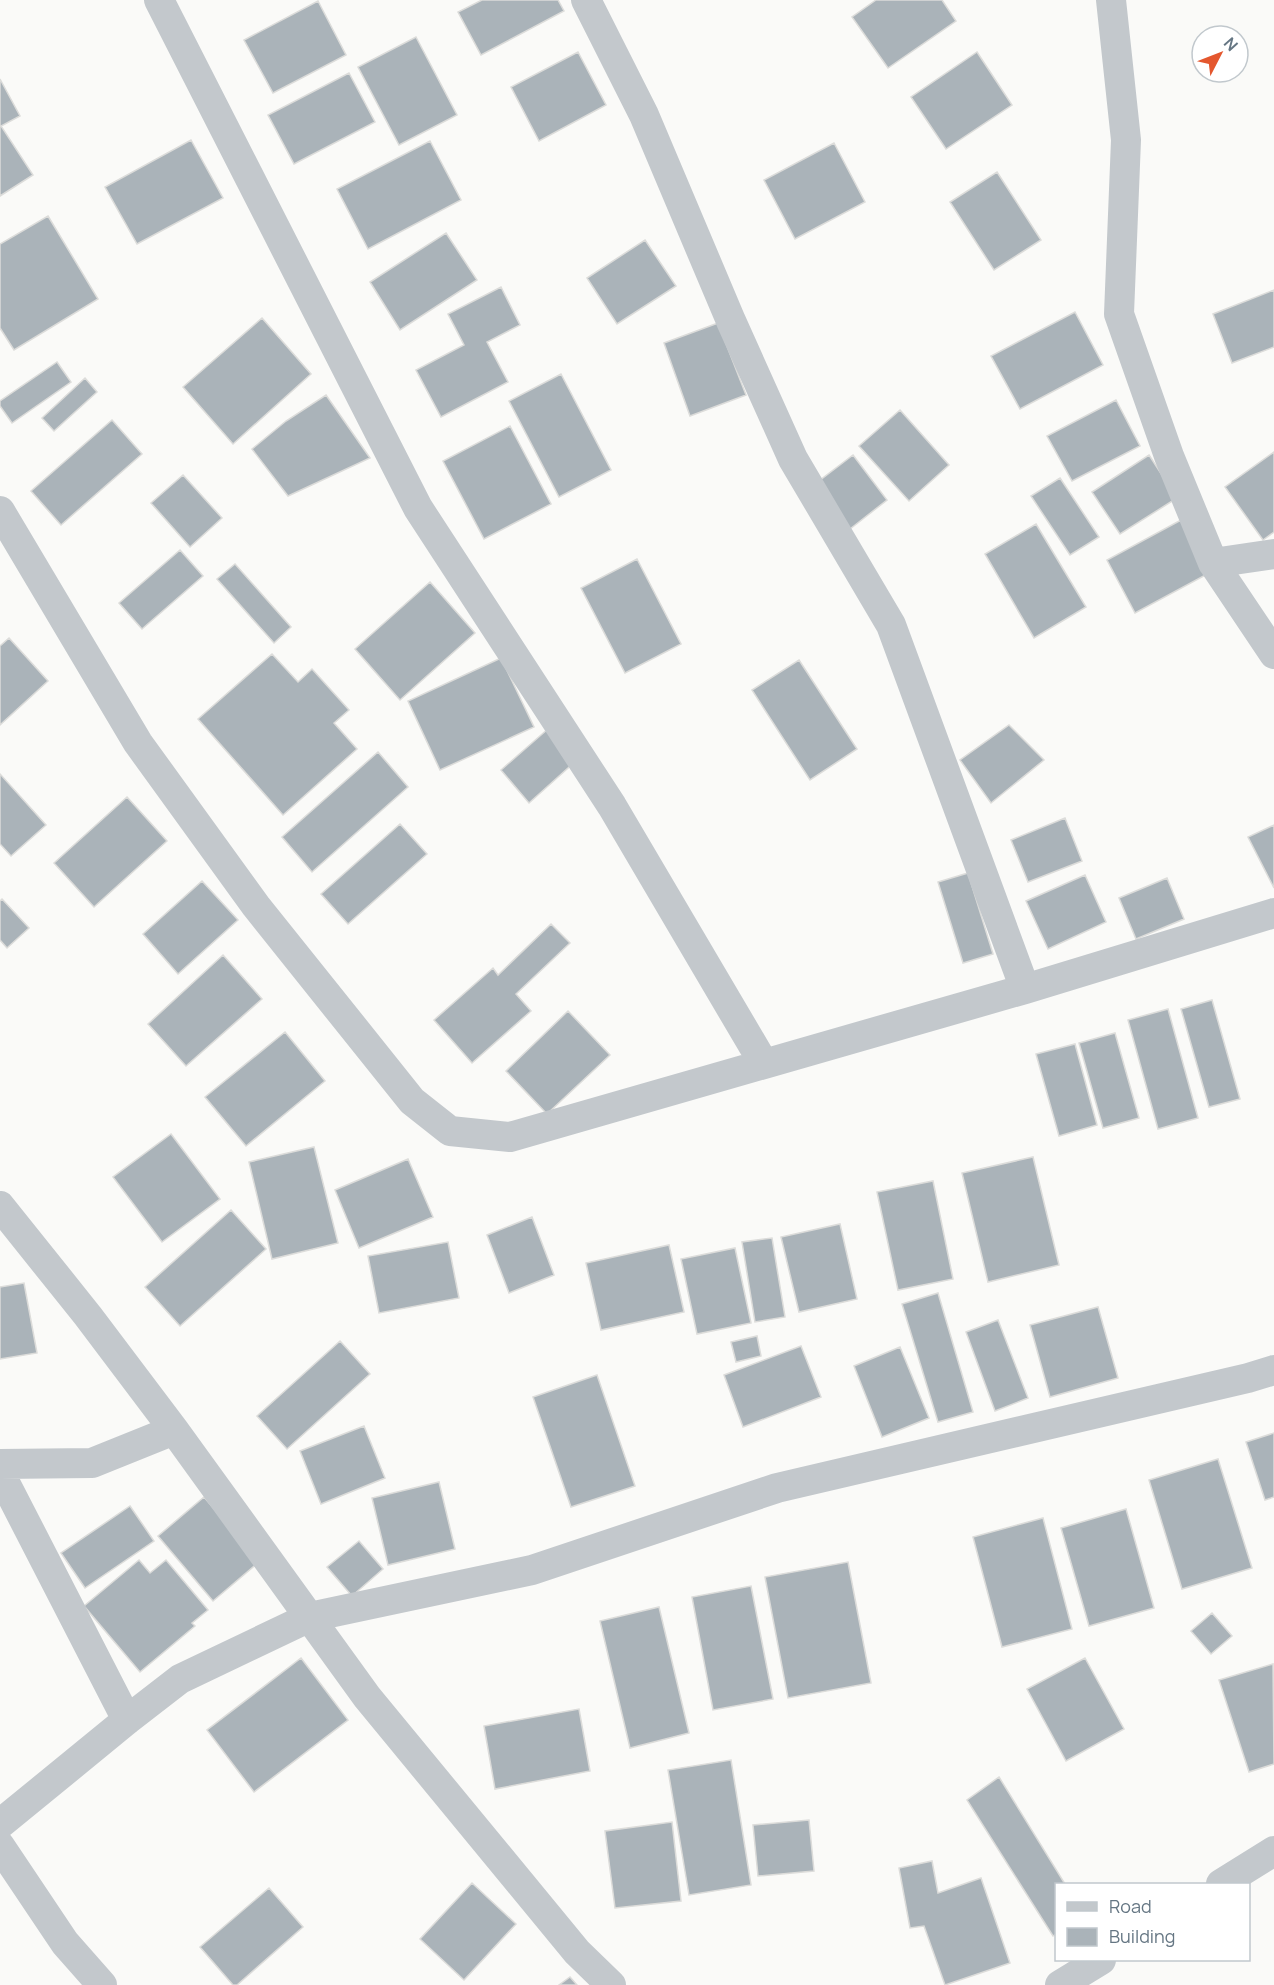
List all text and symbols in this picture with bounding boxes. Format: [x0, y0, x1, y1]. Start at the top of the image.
north arrow [1190, 24, 1250, 84]
text: N [1219, 32, 1243, 56]
legend [1055, 1883, 1250, 1961]
text: Road [1109, 1894, 1152, 1918]
text: Building [1109, 1924, 1175, 1948]

